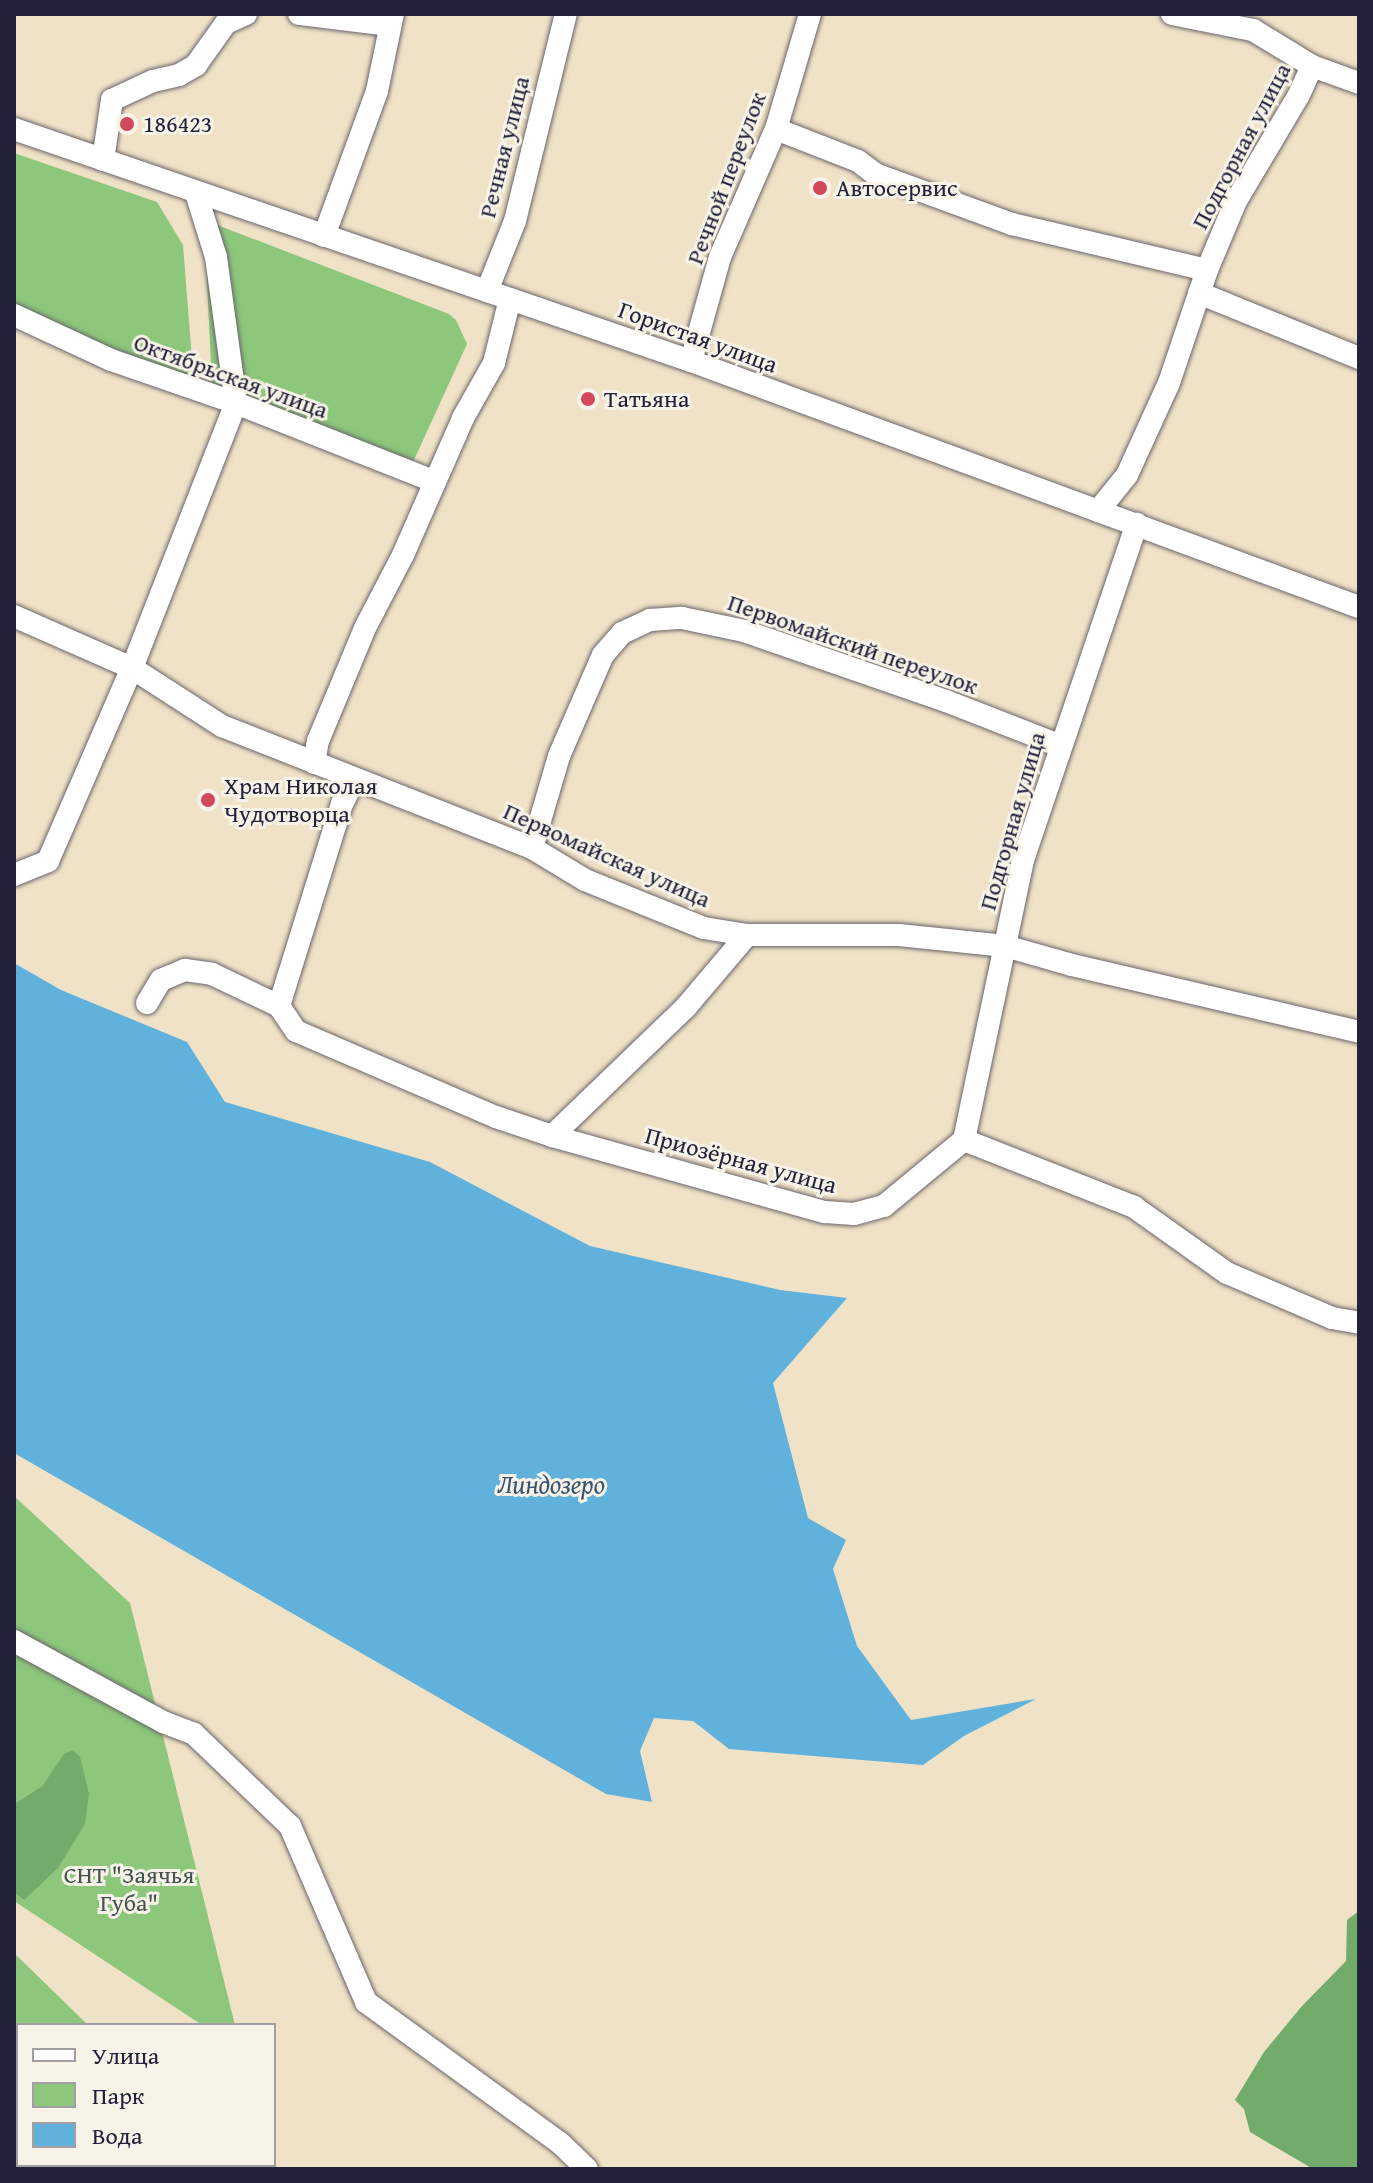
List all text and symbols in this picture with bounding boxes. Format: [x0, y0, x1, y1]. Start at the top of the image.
street label: Подгорная улица [1185, 58, 1297, 234]
street label: Речная улица [473, 73, 535, 221]
street label: Речной переулок [680, 88, 772, 268]
place label: 186423 [143, 110, 212, 138]
marker: 186423 [118, 115, 136, 133]
place label: Автосервис [836, 174, 958, 202]
marker: Автосервис [811, 179, 829, 197]
street label: Гористая улица [615, 295, 781, 379]
street label: Октябрьская улица [130, 328, 332, 424]
place label: Татьяна [604, 385, 689, 413]
marker: Татьяна [579, 390, 597, 408]
street label: Первомайский переулок [724, 588, 982, 700]
street label: Подгорная улица [973, 729, 1051, 913]
place label: Храм Николая Чудотворца [224, 772, 377, 828]
marker: Храм Николая Чудотворца [199, 791, 217, 809]
street label: Первомайская улица [499, 796, 715, 914]
street label: Приозёрная улица [642, 1121, 840, 1199]
water label: Линдозеро [497, 1468, 605, 1500]
park label: СНТ "Заячья Губа" [64, 1861, 194, 1917]
legend [16, 2023, 276, 2167]
text: Улица [92, 2038, 159, 2073]
text: Парк [92, 2078, 144, 2113]
text: Вода [92, 2118, 142, 2153]

